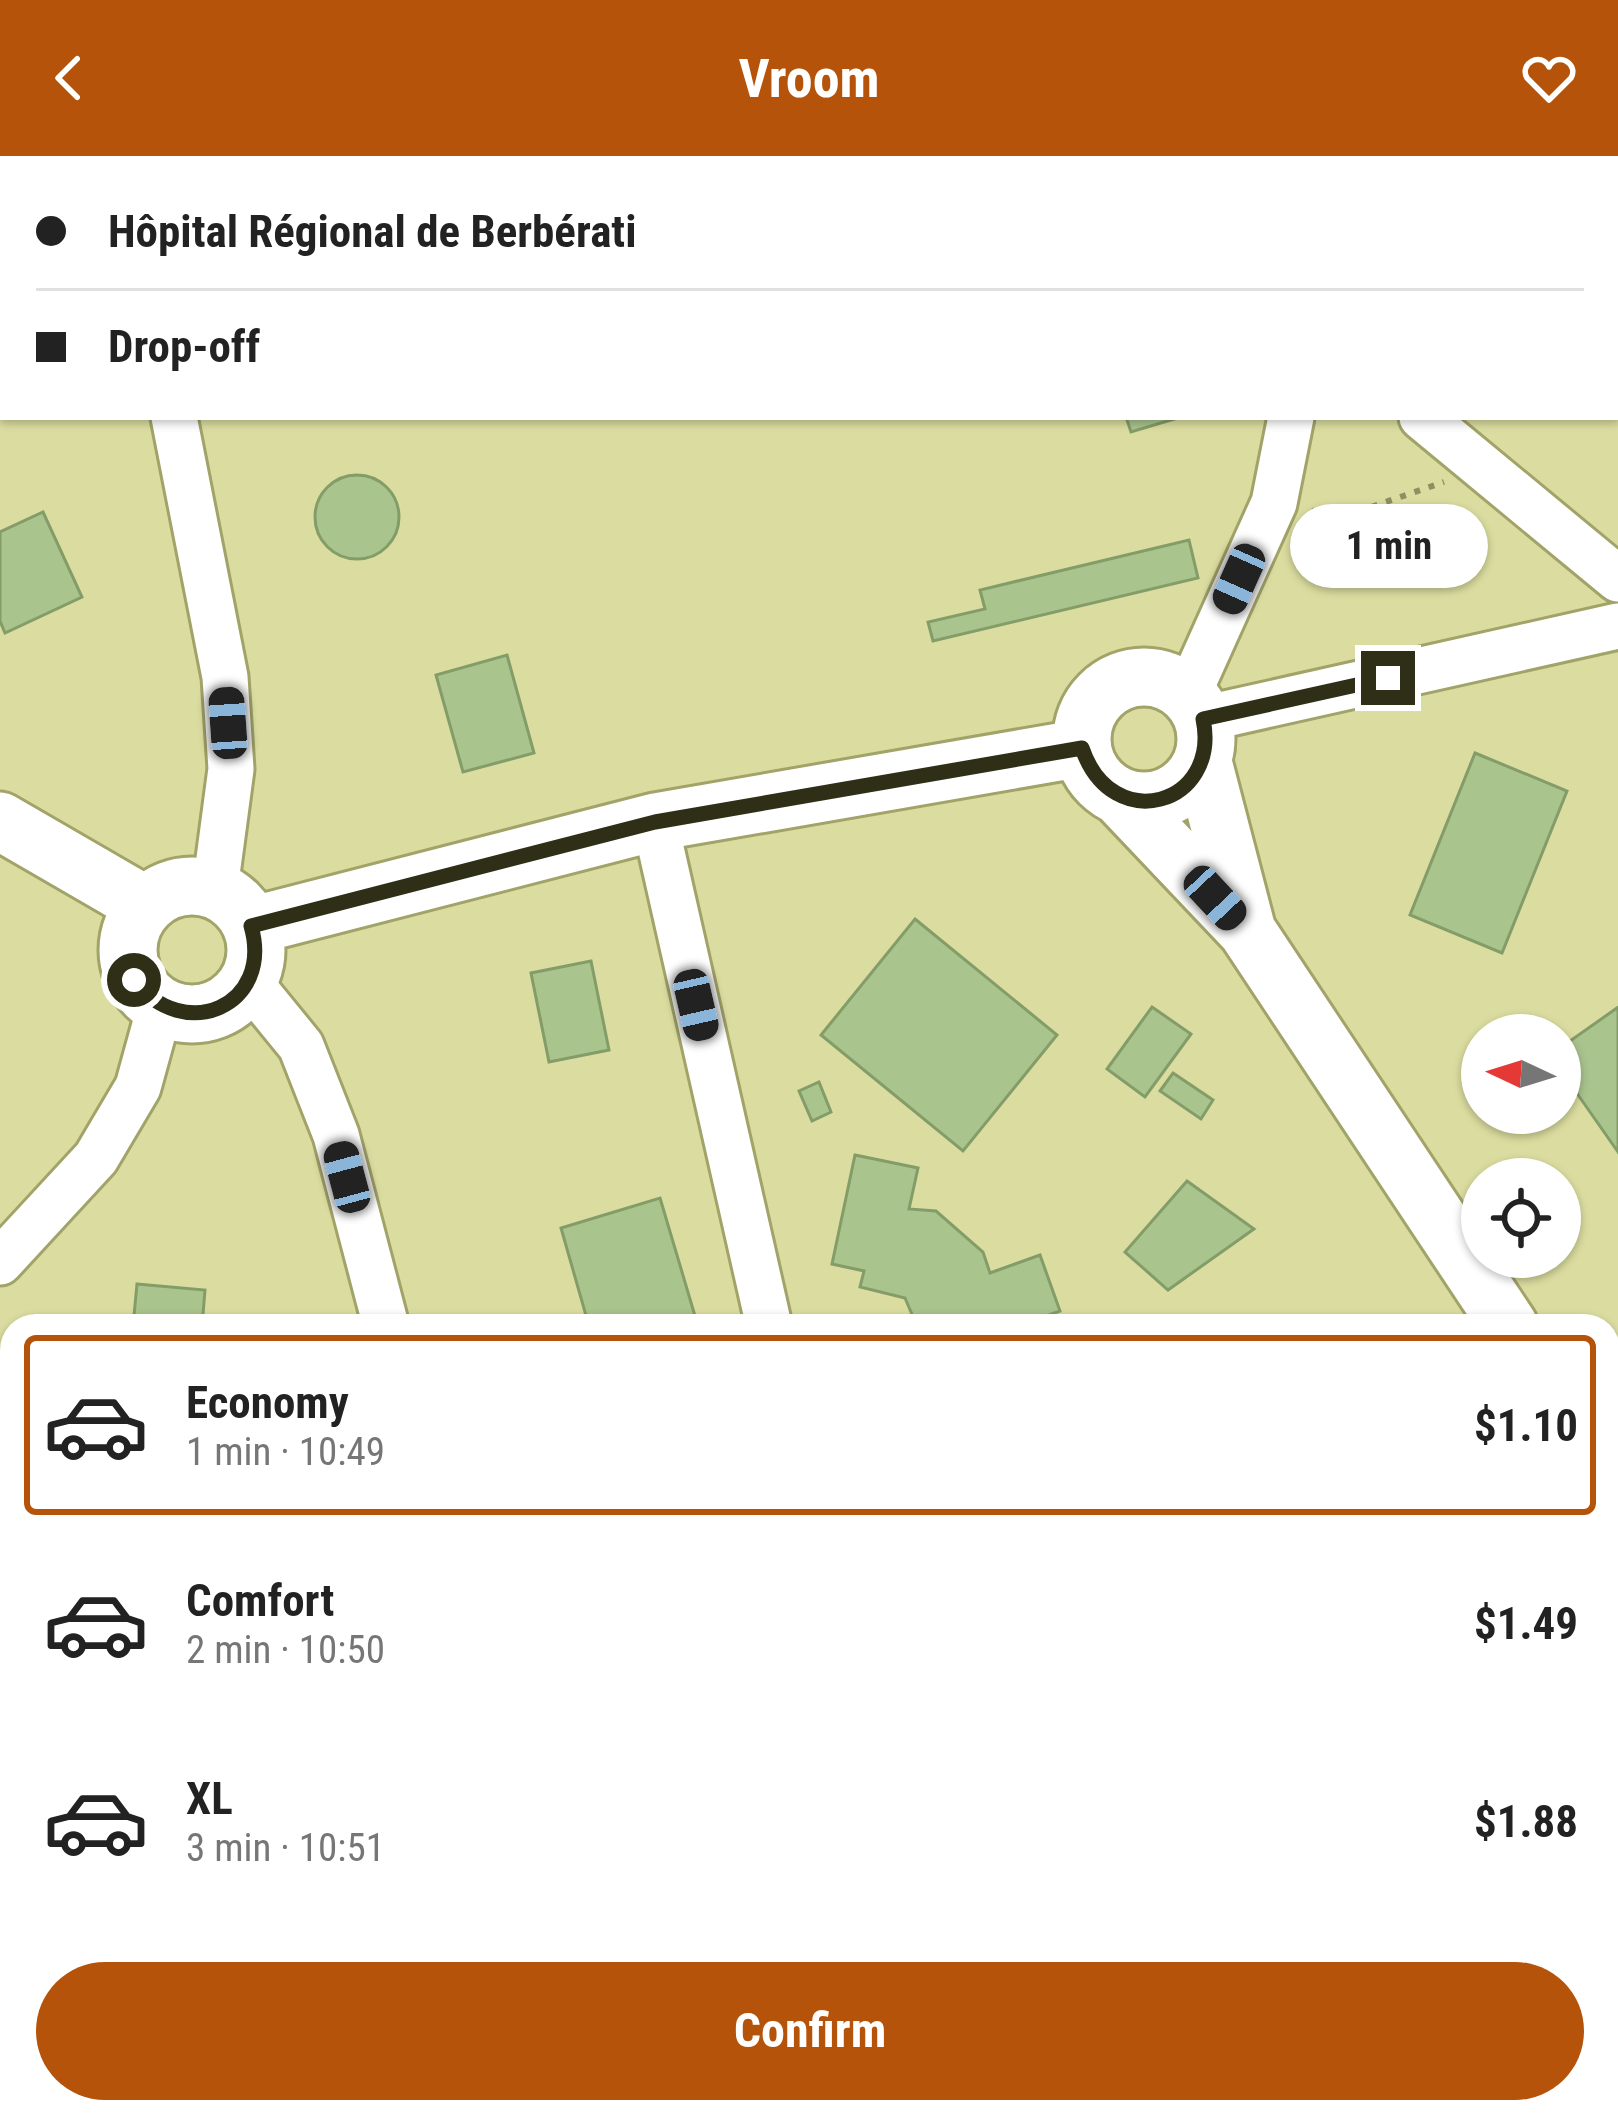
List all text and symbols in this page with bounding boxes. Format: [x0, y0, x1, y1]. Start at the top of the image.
icon: back [36, 45, 102, 111]
icon: heart [1516, 45, 1582, 111]
text: Vroom [738, 47, 880, 110]
text: Hôpital Régional de Berbérati [108, 205, 636, 258]
text: Drop-off [108, 320, 260, 373]
callout: 1 min [1289, 504, 1487, 588]
text: 1 min [1346, 523, 1432, 569]
car [1208, 539, 1270, 619]
route end [1361, 651, 1415, 705]
car [208, 686, 248, 760]
car [1177, 859, 1253, 937]
route start [107, 953, 161, 1007]
car [670, 966, 722, 1044]
north arrow [1461, 1014, 1581, 1134]
map controls [1461, 1014, 1581, 1278]
car [320, 1138, 374, 1216]
button: locate [1461, 1158, 1581, 1278]
icon: car [42, 1371, 150, 1479]
text: Economy [186, 1376, 349, 1429]
text: $1.10 [1474, 1399, 1578, 1452]
text: 1 min · 10:49 [186, 1429, 385, 1475]
icon: car [42, 1569, 150, 1677]
text: Comfort [186, 1574, 334, 1627]
text: $1.49 [1474, 1597, 1578, 1650]
text: 2 min · 10:50 [186, 1627, 385, 1673]
icon: car [42, 1767, 150, 1875]
text: XL [186, 1772, 233, 1825]
text: $1.88 [1474, 1795, 1578, 1848]
text: 3 min · 10:51 [186, 1825, 385, 1871]
button: Confirm [36, 1962, 1584, 2100]

